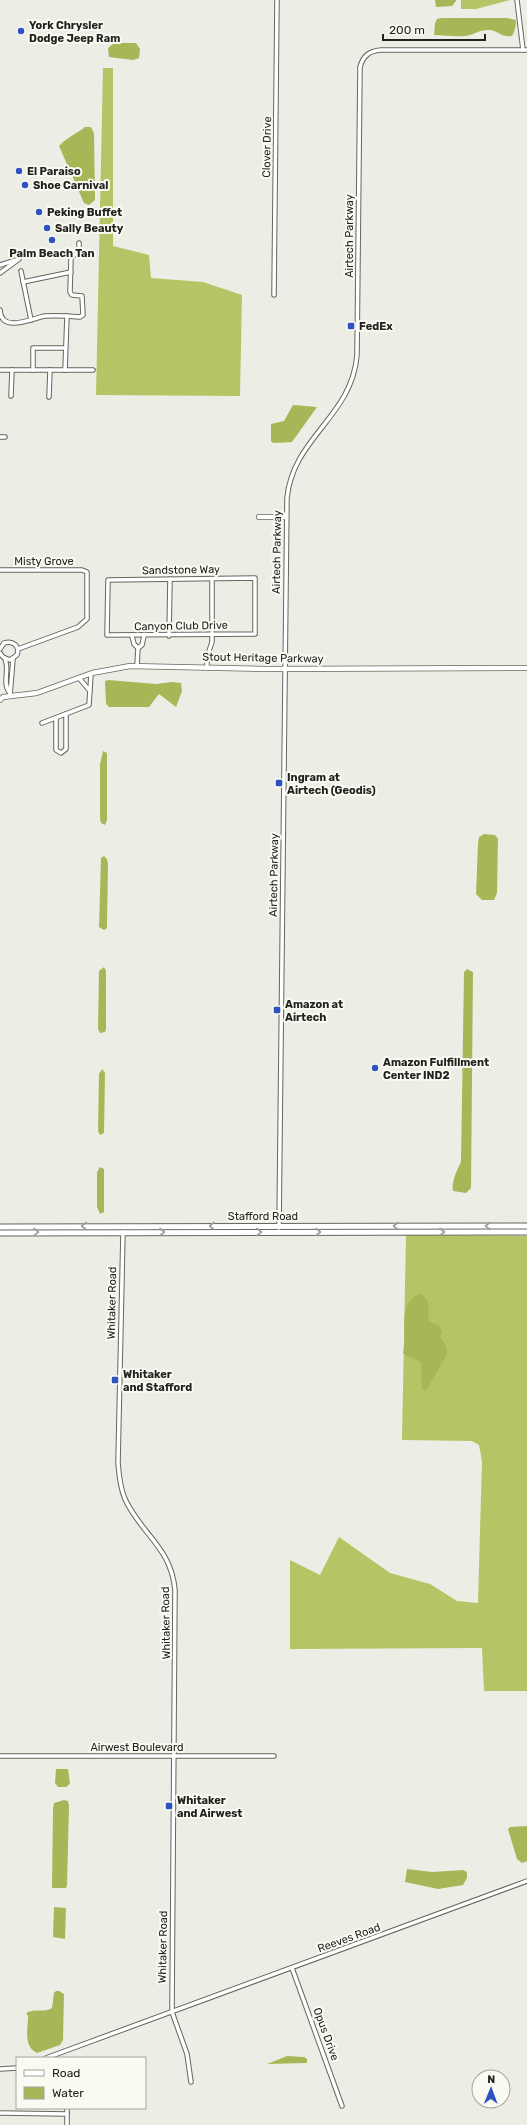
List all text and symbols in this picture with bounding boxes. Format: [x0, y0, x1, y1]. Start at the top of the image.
scale bar [383, 16, 485, 42]
place label: York Chrysler Dodge Jeep Ram [29, 19, 120, 45]
text: 200 m [389, 23, 425, 37]
marker: York Chrysler Dodge Jeep Ram [16, 26, 26, 36]
street label: Clover Drive [260, 116, 274, 178]
place label: El Paraiso [27, 165, 81, 178]
marker: El Paraiso [14, 166, 24, 176]
place label: Shoe Carnival [33, 179, 108, 192]
marker: Shoe Carnival [20, 180, 30, 190]
street label: Airtech Parkway [343, 194, 356, 278]
place label: Peking Buffet [47, 206, 122, 219]
marker: Peking Buffet [34, 207, 44, 217]
place label: Sally Beauty [55, 222, 124, 235]
marker: Sally Beauty [42, 223, 52, 233]
marker: Palm Beach Tan [47, 235, 57, 245]
place label: Palm Beach Tan [9, 247, 95, 260]
place label: FedEx [359, 320, 393, 333]
marker: FedEx [346, 321, 356, 331]
street label: Airtech Parkway [270, 510, 284, 594]
street label: Misty Grove [14, 555, 74, 568]
street label: Sandstone Way [142, 563, 220, 577]
street label: Canyon Club Drive [134, 619, 228, 633]
street label: Stout Heritage Parkway [202, 650, 324, 666]
place label: Ingram at Airtech (Geodis) [287, 771, 376, 797]
marker: Ingram at Airtech (Geodis) [274, 778, 284, 788]
street label: Airtech Parkway [267, 833, 281, 917]
place label: Amazon at Airtech [285, 998, 343, 1024]
marker: Amazon at Airtech [272, 1005, 282, 1015]
place label: Amazon Fulfillment Center IND2 [383, 1056, 489, 1082]
marker: Amazon Fulfillment Center IND2 [370, 1063, 380, 1073]
street label: Stafford Road [228, 1210, 298, 1223]
one-way arrow [81, 1222, 87, 1230]
one-way arrow [209, 1222, 215, 1230]
one-way arrow [393, 1222, 399, 1230]
one-way arrow [485, 1222, 491, 1230]
one-way arrow [33, 1228, 39, 1237]
one-way arrow [159, 1228, 165, 1236]
one-way arrow [256, 1228, 262, 1236]
one-way arrow [315, 1228, 321, 1236]
one-way arrow [439, 1228, 445, 1236]
street label: Whitaker Road [105, 1266, 119, 1340]
place label: Whitaker and Stafford [123, 1368, 192, 1394]
marker: Whitaker and Stafford [110, 1375, 120, 1385]
street label: Whitaker Road [159, 1586, 173, 1660]
street label: Airwest Boulevard [90, 1741, 184, 1754]
place label: Whitaker and Airwest [177, 1794, 242, 1820]
marker: Whitaker and Airwest [164, 1801, 174, 1811]
street label: Whitaker Road [156, 1910, 170, 1984]
street label: Reeves Road [316, 1921, 382, 1955]
street label: Opus Drive [310, 2006, 342, 2062]
legend [16, 2057, 146, 2109]
text: Road [52, 2066, 80, 2080]
north arrow [471, 2069, 511, 2109]
text: N [487, 2073, 495, 2086]
text: Water [52, 2086, 84, 2100]

